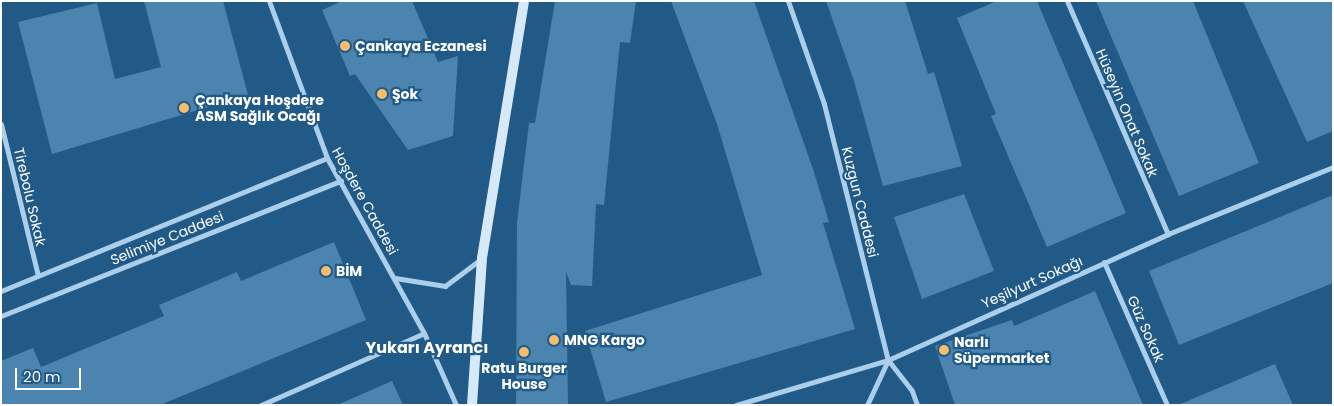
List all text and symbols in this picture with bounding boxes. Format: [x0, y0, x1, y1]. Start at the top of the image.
place label: Çankaya Eczanesi [355, 38, 487, 54]
marker: Çankaya Eczanesi [339, 40, 351, 52]
street label: Hüseyin Onat Sokak [1092, 46, 1162, 180]
place label: Şok [392, 86, 418, 102]
marker: Şok [376, 88, 388, 100]
place label: Çankaya Hoşdere ASM Sağlık Ocağı [195, 92, 324, 124]
marker: Çankaya Hoşdere ASM Sağlık Ocağı [177, 101, 191, 115]
street label: Hoşdere Caddesi [328, 144, 402, 258]
street label: Kuzgun Caddesi [838, 145, 882, 259]
street label: Tirebolu Sokak [11, 146, 49, 248]
street label: Selimiye Caddesi [108, 208, 226, 268]
street label: Yeşilyurt Sokağı [979, 252, 1085, 312]
place label: BİM [336, 263, 362, 279]
marker: BİM [320, 265, 332, 277]
street label: Güz Sokak [1124, 293, 1168, 365]
place label: MNG Kargo [564, 332, 645, 348]
marker: MNG Kargo [548, 334, 560, 346]
place label: Narlı Süpermarket [954, 334, 1049, 367]
district label: Yukarı Ayrancı [366, 338, 488, 358]
marker: Narlı Süpermarket [938, 344, 950, 356]
marker: Ratu Burger House [518, 346, 530, 358]
scale bar [18, 358, 84, 390]
place label: Ratu Burger House [481, 360, 567, 392]
text: 20 m [23, 366, 61, 387]

